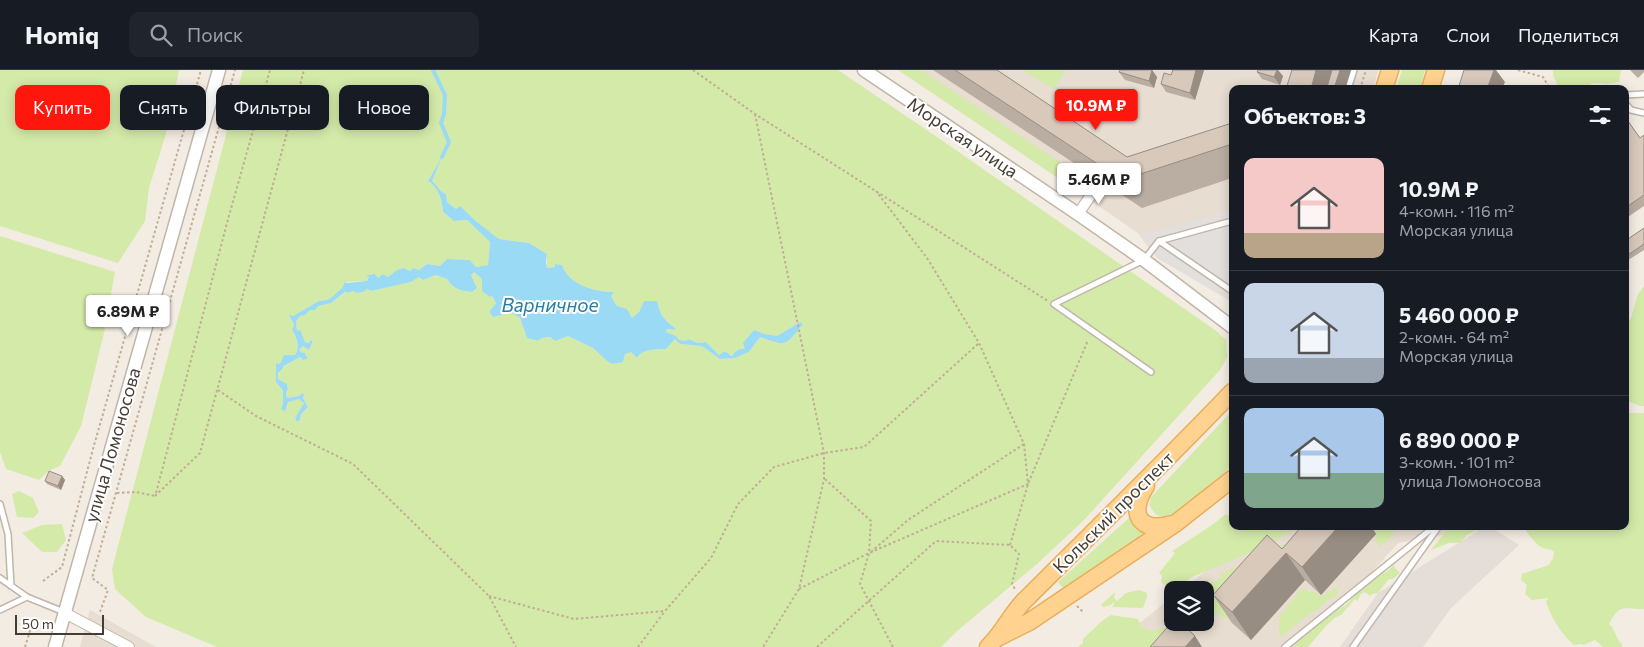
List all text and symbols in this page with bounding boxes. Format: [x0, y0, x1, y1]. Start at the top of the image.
search box [129, 12, 479, 57]
text: Homiq [25, 20, 99, 49]
icon: search [147, 21, 175, 49]
text: Поиск [187, 23, 243, 46]
text: Карта [1369, 24, 1418, 46]
text: Слои [1446, 24, 1490, 46]
text: Поделиться [1518, 24, 1619, 46]
chip: Купить [15, 85, 110, 130]
chip: Снять [120, 85, 206, 130]
chip: Фильтры [216, 85, 329, 130]
chip: Новое [339, 85, 429, 130]
pin: 10.9M ₽ [1050, 88, 1142, 131]
street label: Морская улица [904, 92, 1022, 182]
text: 10.9M ₽ [1066, 95, 1126, 114]
icon: filters [1586, 101, 1614, 129]
text: Объектов: 3 [1244, 103, 1366, 128]
pin: 5.46M ₽ [1053, 162, 1145, 205]
text: 5.46M ₽ [1068, 169, 1130, 188]
text: 10.9M ₽ [1399, 176, 1478, 201]
icon: home [1284, 178, 1344, 238]
text: 4-комн. · 116 m² [1399, 201, 1514, 220]
text: Морская улица [1399, 220, 1513, 239]
water label: Варничное [501, 293, 599, 316]
pin: 6.89M ₽ [82, 294, 174, 337]
text: 6.89M ₽ [97, 301, 159, 320]
text: 5 460 000 ₽ [1399, 302, 1519, 327]
icon: home [1284, 303, 1344, 363]
text: 2-комн. · 64 m² [1399, 327, 1509, 346]
text: Морская улица [1399, 346, 1513, 365]
street label: улица Ломоносова [79, 365, 145, 525]
text: 6 890 000 ₽ [1399, 427, 1520, 452]
icon: home [1284, 428, 1344, 488]
street label: Кольский проспект [1048, 446, 1179, 577]
text: 3-комн. · 101 m² [1399, 452, 1514, 471]
text: улица Ломоносова [1399, 471, 1541, 490]
map controls [1164, 581, 1214, 631]
button: layers [1164, 581, 1214, 631]
scale bar [15, 612, 104, 635]
text: 50 m [22, 615, 54, 632]

